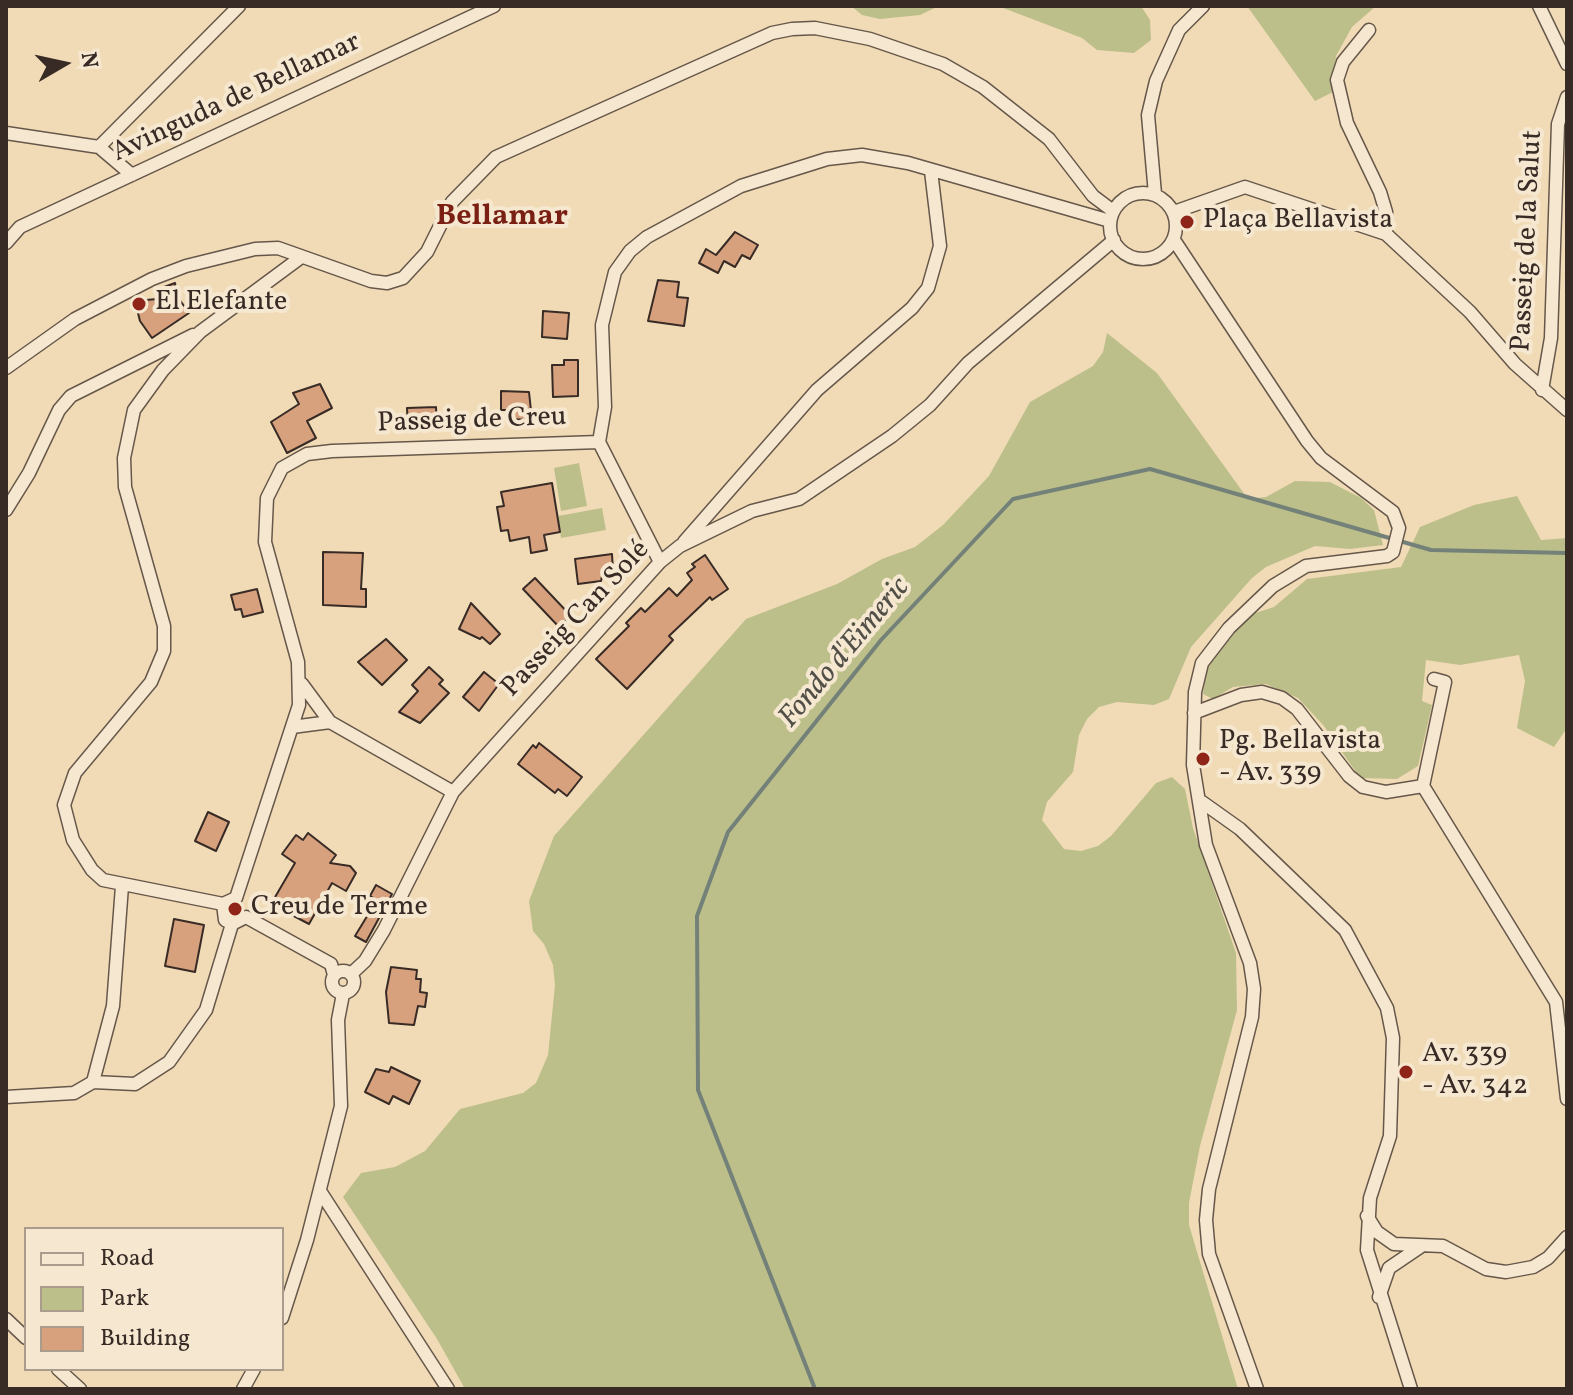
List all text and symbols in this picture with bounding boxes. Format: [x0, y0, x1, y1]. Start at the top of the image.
north arrow [24, 24, 104, 104]
street label: Avinguda de Bellamar [108, 27, 366, 171]
text: N [72, 50, 105, 70]
street label: Passeig de la Salut [1506, 129, 1552, 353]
district label: Bellamar [436, 200, 568, 236]
place label: Plaça Bellavista [1203, 205, 1393, 239]
marker: Plaça Bellavista [1178, 213, 1196, 231]
place label: El Elefante [155, 287, 287, 321]
marker: El Elefante [130, 295, 148, 313]
street label: Passeig de Creu [377, 402, 567, 442]
street label: Passeig Can Solé [496, 535, 658, 705]
water label: Fondo d'Eimeric [773, 571, 919, 737]
place label: Pg. Bellavista - Av. 339 [1219, 726, 1381, 792]
marker: Pg. Bellavista - Av. 339 [1194, 750, 1212, 768]
place label: Creu de Terme [251, 892, 428, 926]
marker: Creu de Terme [226, 900, 244, 918]
place label: Av. 339 - Av. 342 [1422, 1039, 1528, 1105]
marker: Av. 339 - Av. 342 [1397, 1063, 1415, 1081]
legend [24, 1227, 284, 1371]
text: Road [100, 1242, 154, 1276]
text: Park [100, 1282, 149, 1316]
text: Building [100, 1322, 190, 1356]

